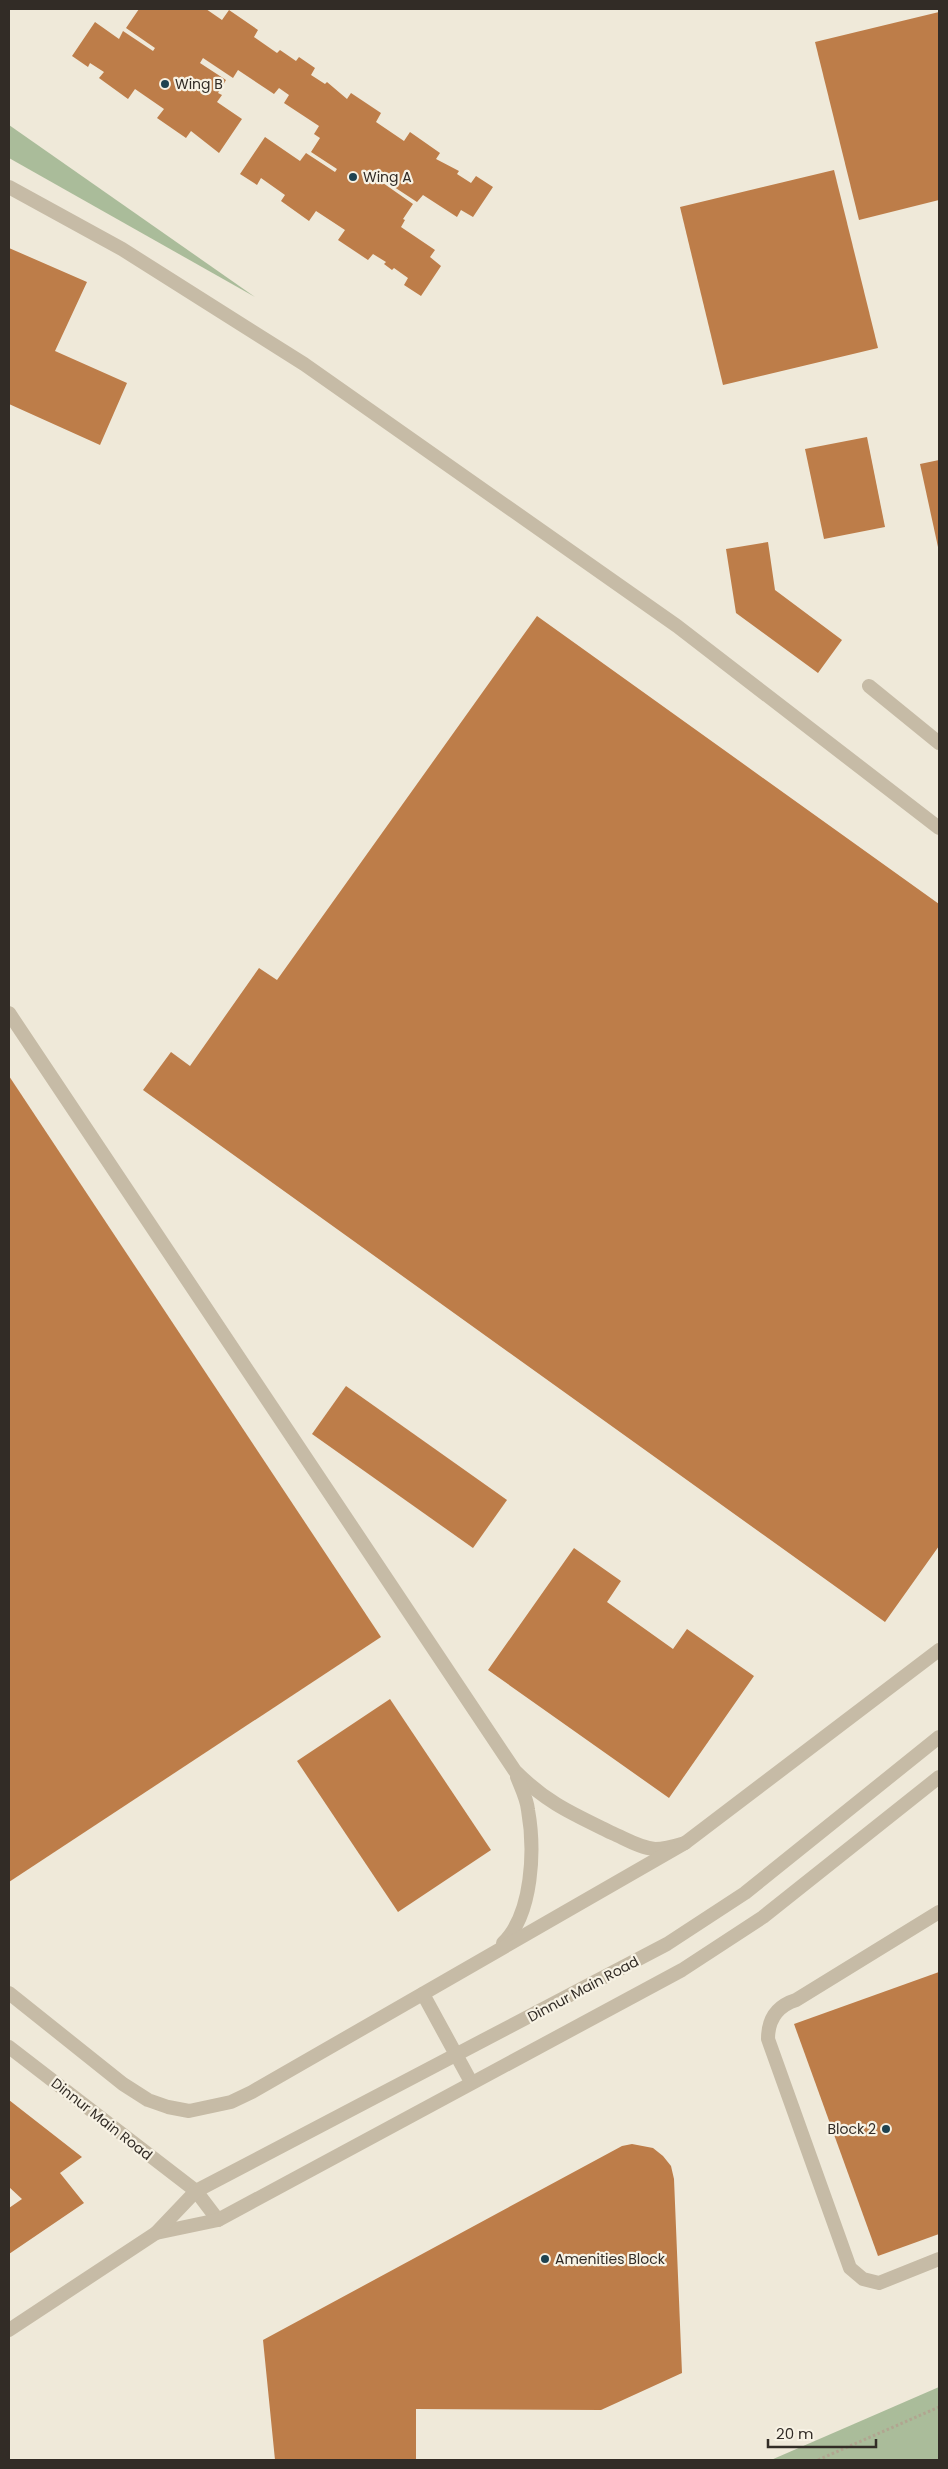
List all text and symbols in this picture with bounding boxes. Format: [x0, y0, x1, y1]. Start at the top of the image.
place label: Wing B [175, 74, 223, 94]
marker: Wing B [159, 78, 171, 90]
place label: Wing A [363, 167, 412, 187]
marker: Wing A [347, 171, 359, 183]
street label: Dinnur Main Road [524, 1951, 642, 2027]
street label: Dinnur Main Road [47, 2073, 157, 2165]
place label: Block 2 [828, 2119, 876, 2139]
marker: Block 2 [880, 2123, 892, 2135]
place label: Amenities Block [555, 2249, 666, 2269]
marker: Amenities Block [539, 2253, 551, 2265]
scale bar [768, 2416, 876, 2448]
text: 20 m [776, 2423, 814, 2444]

